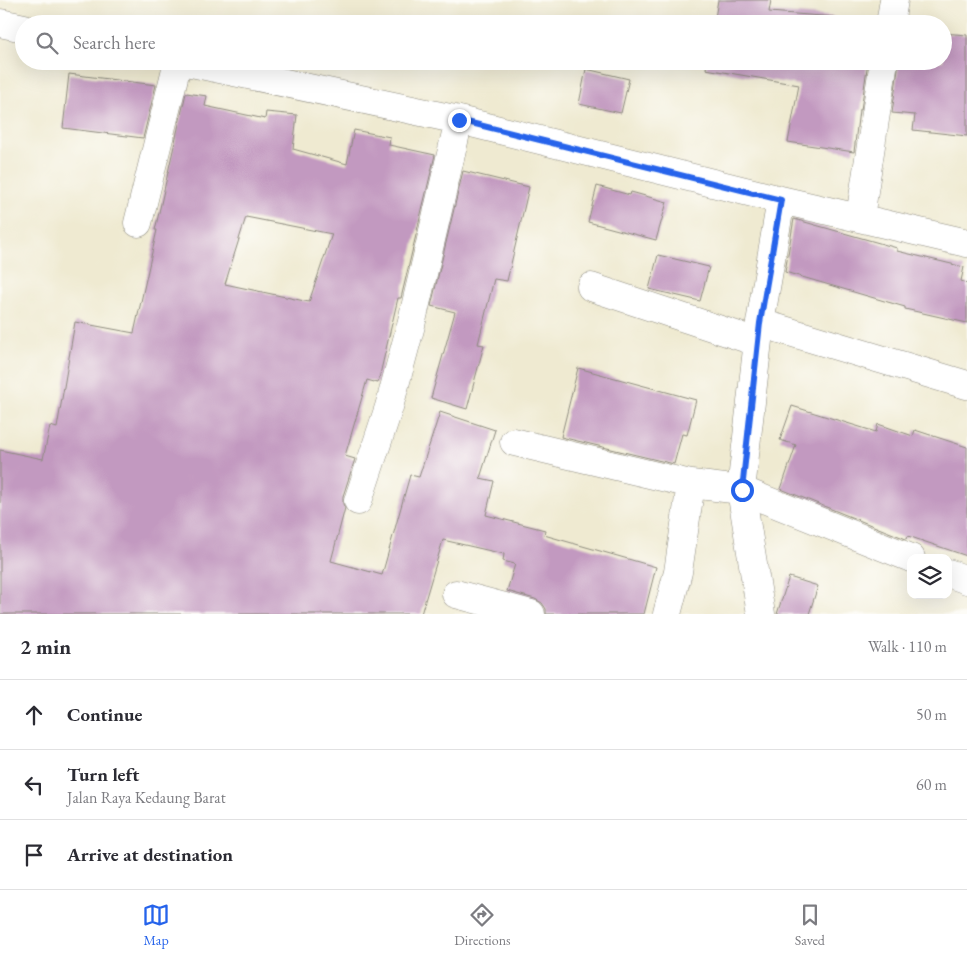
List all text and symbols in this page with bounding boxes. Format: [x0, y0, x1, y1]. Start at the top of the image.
search box [15, 15, 952, 70]
icon: search [33, 29, 61, 57]
text: Search here [73, 30, 155, 55]
route end [448, 109, 471, 132]
route start [731, 479, 754, 502]
map controls [907, 554, 952, 599]
button: layers [907, 554, 952, 599]
text: 2 min [20, 633, 71, 660]
text: Walk · 110 m [868, 636, 947, 657]
icon: ahead [20, 701, 48, 729]
text: Continue [67, 702, 142, 727]
text: 50 m [916, 704, 947, 725]
text: Turn left [67, 762, 139, 787]
icon: left [20, 771, 48, 799]
text: 60 m [916, 774, 947, 795]
text: Jalan Raya Kedaung Barat [67, 787, 226, 808]
icon: arrive [20, 841, 48, 869]
text: Arrive at destination [67, 842, 233, 867]
tab: Map [142, 901, 170, 949]
tab: Directions [454, 901, 511, 949]
tab: Saved [795, 901, 825, 949]

